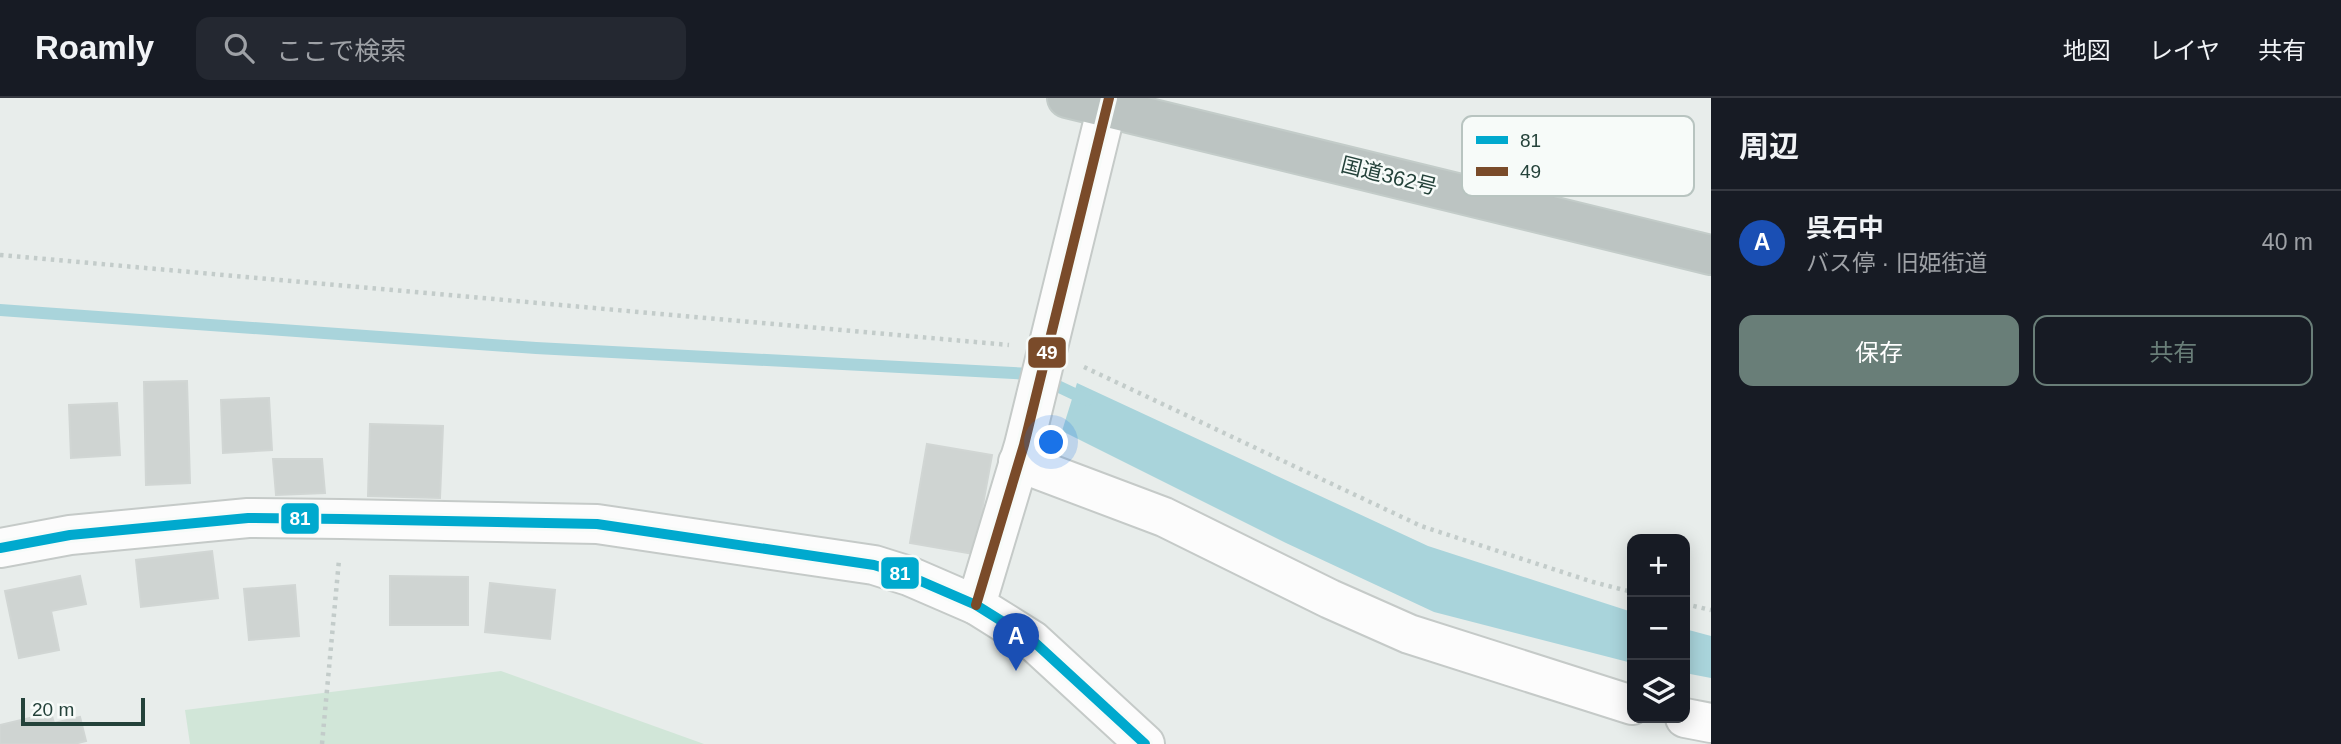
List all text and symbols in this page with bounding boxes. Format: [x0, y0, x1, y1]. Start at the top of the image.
search box [196, 17, 686, 80]
text: Roamly [35, 29, 154, 66]
icon: search [220, 29, 258, 67]
text: ここで検索 [276, 36, 406, 66]
text: 地図 [2063, 37, 2111, 64]
text: レイヤ [2149, 37, 2220, 64]
text: 共有 [2258, 37, 2306, 64]
legend [1462, 116, 1694, 196]
text: 81 [1520, 130, 1541, 151]
text: 周辺 [1739, 130, 1799, 163]
street label: 国道362号 [1339, 152, 1439, 199]
text: 49 [1520, 161, 1541, 182]
text: 呉石中 [1806, 213, 1884, 243]
text: A [1754, 229, 1770, 255]
text: 40 m [2262, 229, 2313, 255]
text: バス停 · 旧姫街道 [1806, 250, 1987, 276]
button: 保存 [1739, 315, 2019, 386]
button: 共有 [2033, 315, 2313, 386]
line badge: 49 [1027, 336, 1067, 369]
text: 49 [1036, 342, 1058, 363]
your location [1034, 425, 1068, 459]
line badge: 81 [280, 502, 320, 535]
text: 81 [289, 508, 311, 529]
map controls [1627, 534, 1690, 723]
button: + [1627, 534, 1690, 597]
line badge: 81 [880, 556, 920, 590]
text: 81 [889, 563, 911, 584]
button: − [1627, 597, 1690, 660]
pin: A [993, 613, 1039, 671]
button: layers [1627, 660, 1690, 723]
scale bar [21, 695, 145, 727]
text: 20 m [32, 699, 74, 720]

